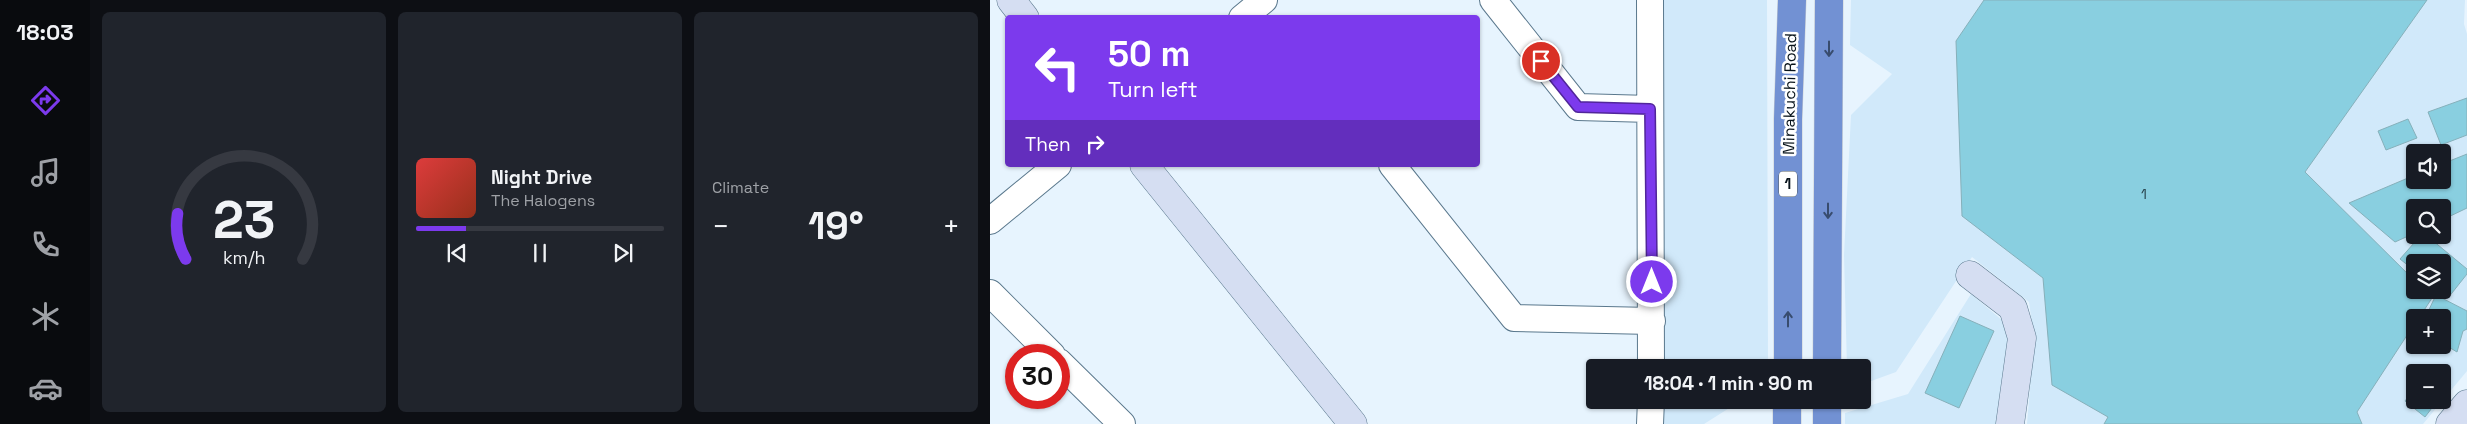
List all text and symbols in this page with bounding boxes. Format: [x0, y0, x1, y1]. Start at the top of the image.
text: 18:03 [16, 18, 74, 46]
text: 50 m [1108, 32, 1190, 76]
street label: Minakuchi Road [1778, 33, 1801, 155]
icon: left [1025, 35, 1090, 100]
pin [1520, 40, 1562, 82]
one-way arrow [1824, 40, 1834, 56]
icon: arrive [1527, 47, 1555, 75]
text: Turn left [1108, 75, 1198, 103]
icon: directions [28, 83, 63, 118]
icon: right [1081, 130, 1109, 158]
text: Then [1025, 132, 1071, 157]
map controls [2406, 144, 2451, 409]
button: sound [2406, 144, 2451, 189]
icon: music [28, 155, 63, 190]
text: Night Drive [491, 165, 592, 190]
road number: 1 [1779, 172, 1797, 196]
text: Climate [712, 177, 769, 198]
house number: 1 [2141, 185, 2147, 203]
text: 23 [213, 187, 275, 253]
text: The Halogens [491, 190, 595, 211]
button: search [2406, 199, 2451, 244]
text: 19° [808, 202, 864, 250]
one-way arrow [1823, 202, 1833, 219]
text: − [712, 208, 729, 244]
text: + [943, 208, 960, 244]
icon: phone [28, 227, 63, 262]
icon: previous [443, 239, 471, 267]
icon: pause [526, 239, 554, 267]
icon: next [609, 239, 637, 267]
text: km/h [223, 246, 265, 269]
button: layers [2406, 254, 2451, 299]
position arrow [1625, 255, 1677, 307]
icon: climate [28, 299, 63, 334]
button: + [2406, 309, 2451, 354]
one-way arrow [1783, 311, 1793, 328]
speed limit sign: 30 [1005, 344, 1070, 409]
button: − [2406, 364, 2451, 409]
icon: car [28, 371, 63, 406]
text: 18:04 · 1 min · 90 m [1644, 371, 1813, 396]

